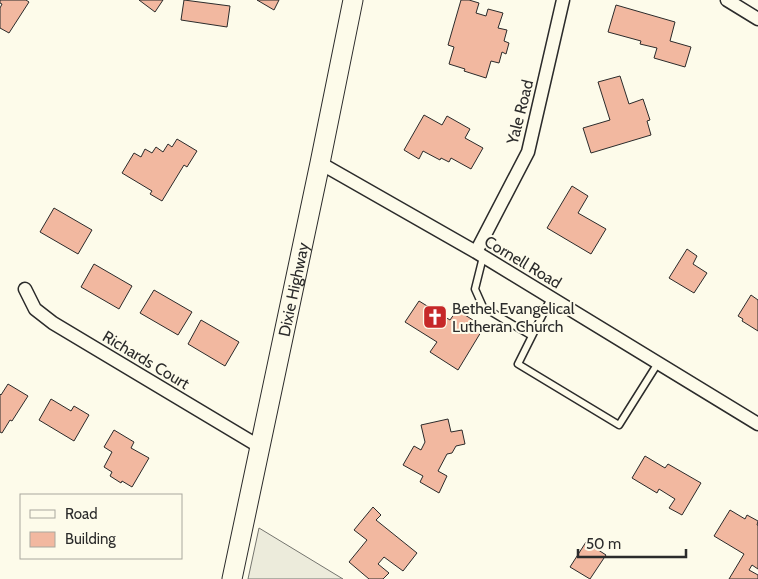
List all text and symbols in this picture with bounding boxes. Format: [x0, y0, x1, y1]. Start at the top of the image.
street label: Yale Road [503, 78, 537, 147]
street label: Cornell Road [481, 232, 565, 292]
street label: Dixie Highway [274, 241, 312, 338]
place label: Bethel Evangelical Lutheran Church [452, 299, 575, 336]
church icon: Bethel Evangelical Lutheran Church [422, 304, 448, 330]
street label: Richards Court [99, 327, 193, 394]
legend [20, 494, 182, 559]
text: Road [65, 505, 98, 523]
scale bar [578, 526, 686, 558]
text: Building [65, 530, 116, 548]
text: 50 m [586, 535, 621, 553]

